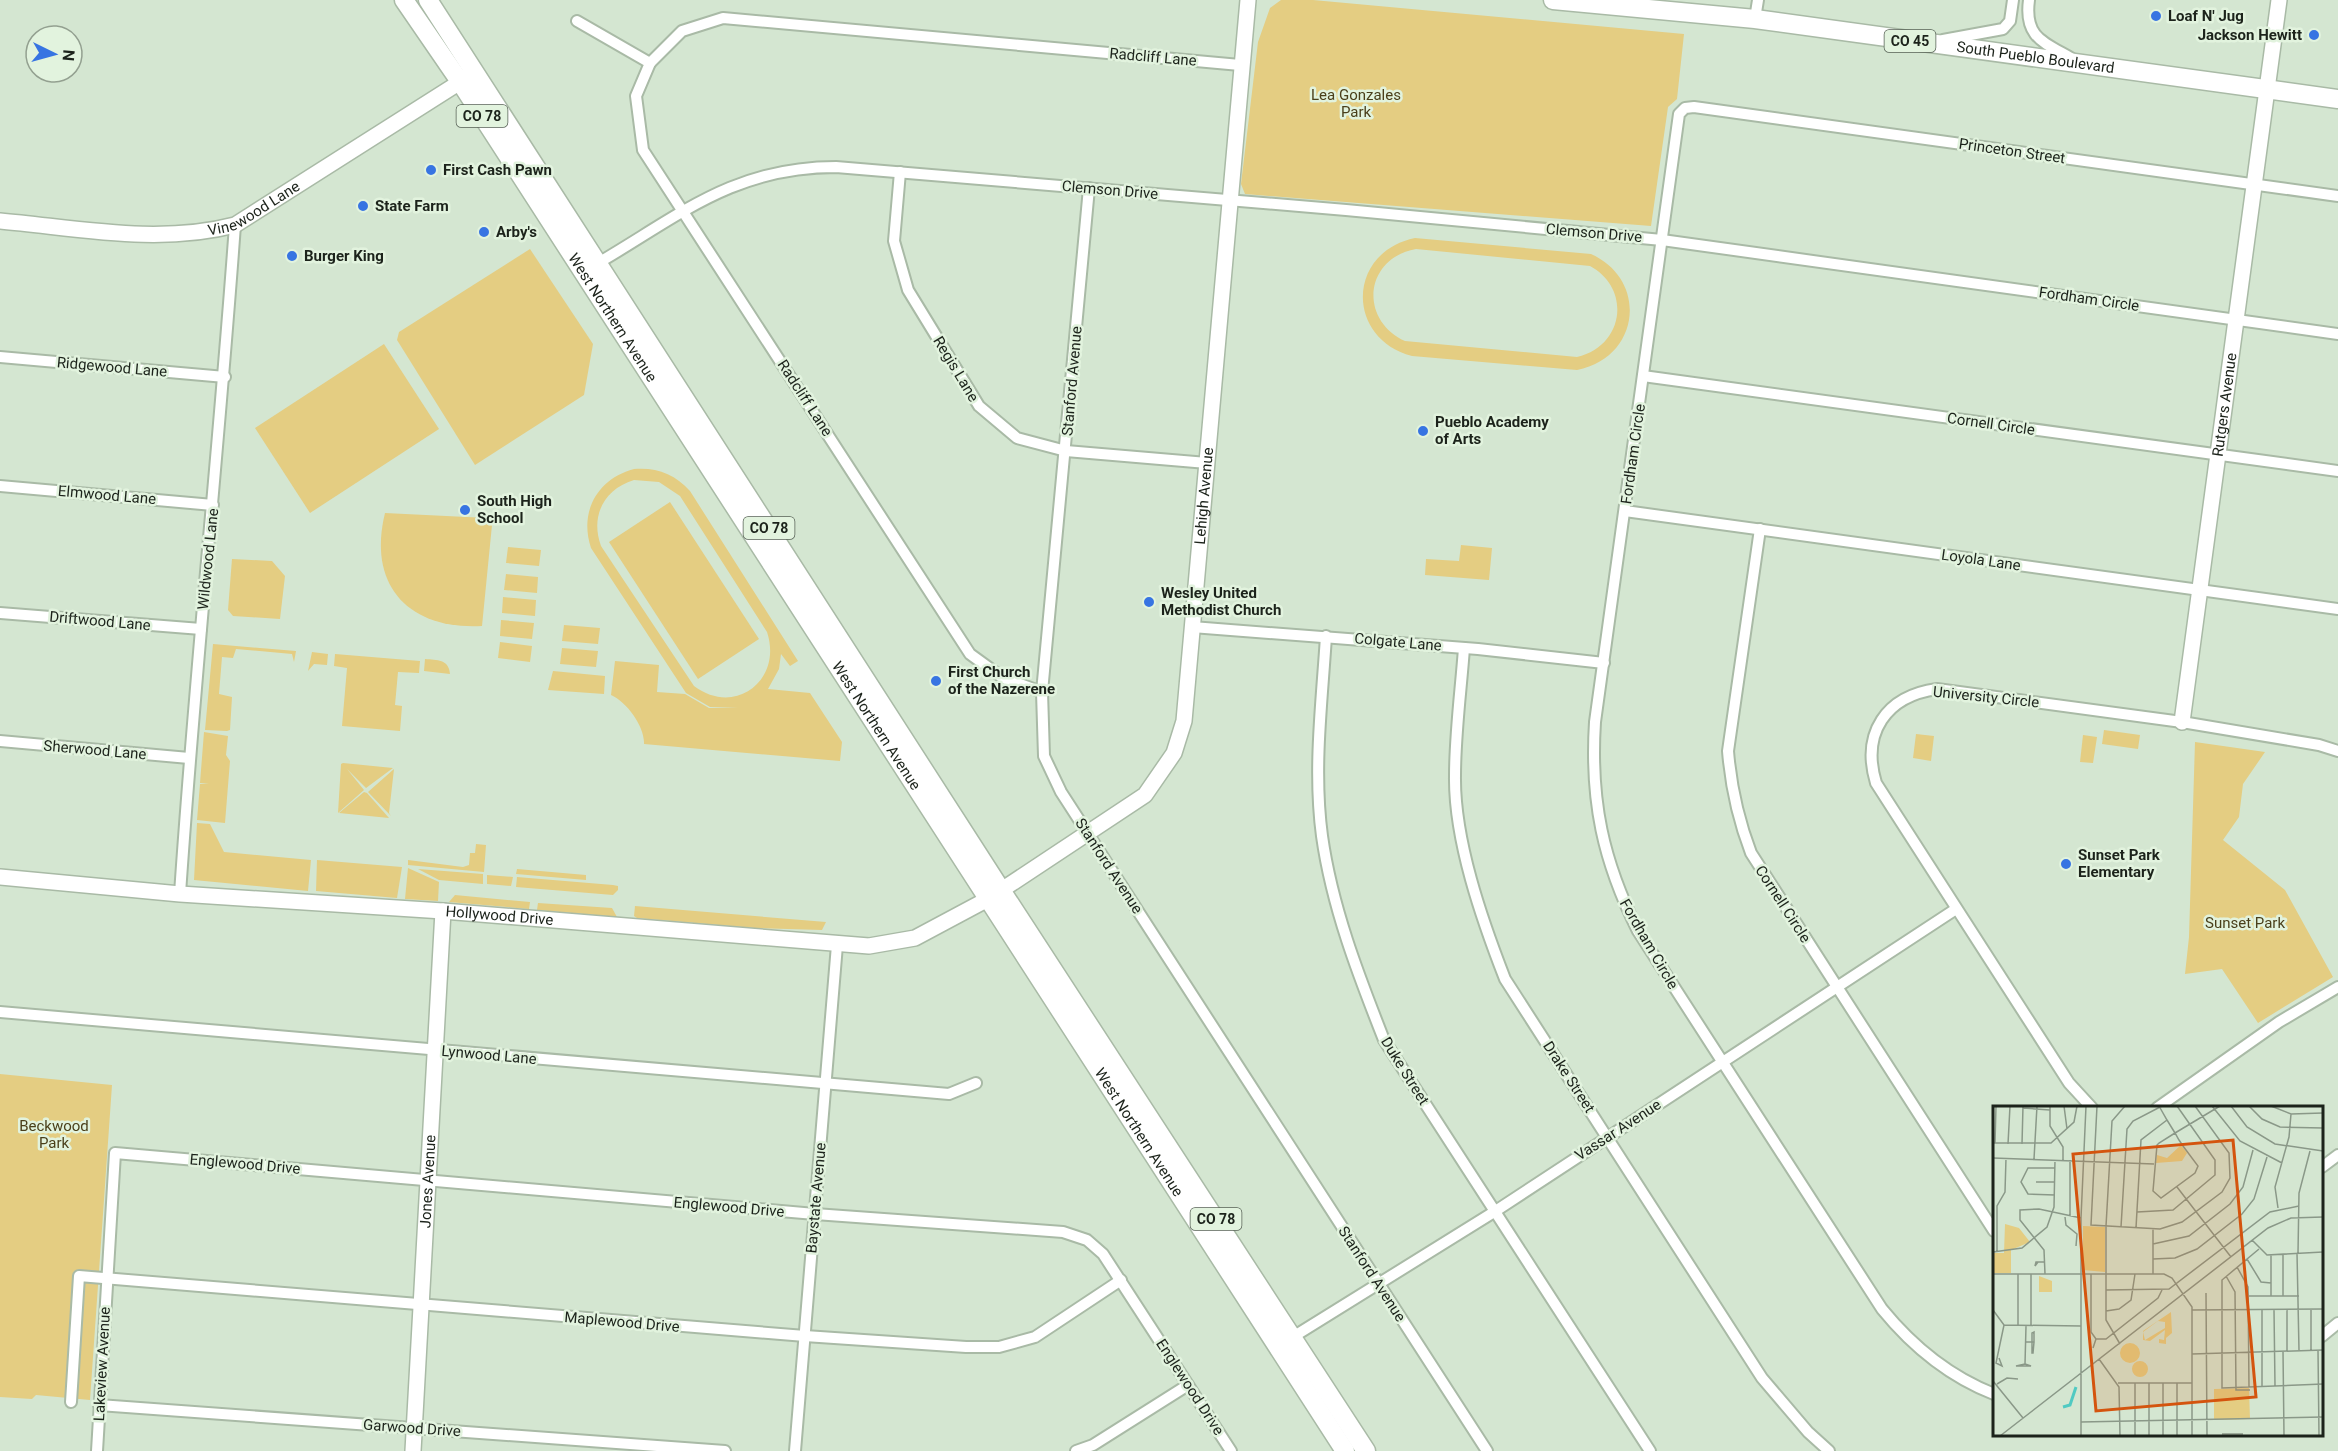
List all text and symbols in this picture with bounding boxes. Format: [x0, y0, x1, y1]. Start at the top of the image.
place label: Loaf N' Jug [2168, 7, 2244, 25]
marker: Loaf N' Jug [2149, 9, 2163, 23]
north arrow [24, 24, 84, 84]
place label: Jackson Hewitt [2198, 26, 2302, 44]
marker: Jackson Hewitt [2307, 28, 2321, 42]
road number: CO 45 [1884, 30, 1936, 52]
street label: South Pueblo Boulevard [1955, 38, 2116, 77]
street label: Radcliff Lane [1109, 44, 1197, 70]
text: N [58, 49, 78, 62]
park label: Lea Gonzales Park [1311, 86, 1401, 121]
road number: CO 78 [456, 105, 508, 127]
street label: Princeton Street [1958, 135, 2066, 167]
place label: First Cash Pawn [443, 161, 552, 179]
marker: First Cash Pawn [424, 163, 438, 177]
street label: Vinewood Lane [206, 177, 303, 239]
street label: Clemson Drive [1061, 177, 1159, 203]
place label: State Farm [375, 197, 449, 215]
marker: State Farm [356, 199, 370, 213]
street label: Clemson Drive [1545, 220, 1643, 246]
place label: Arby's [496, 223, 537, 241]
marker: Arby's [477, 225, 491, 239]
place label: Burger King [304, 247, 384, 265]
marker: Burger King [285, 249, 299, 263]
street label: West Northern Avenue [564, 250, 661, 385]
street label: Fordham Circle [2038, 283, 2140, 315]
street label: Stanford Avenue [1058, 325, 1086, 437]
street label: Regis Lane [929, 333, 983, 405]
street label: Rutgers Avenue [2209, 352, 2240, 458]
street label: Ridgewood Lane [56, 353, 168, 381]
street label: Radcliff Lane [774, 356, 836, 440]
street label: Fordham Circle [1617, 403, 1649, 505]
street label: Cornell Circle [1946, 409, 2036, 439]
place label: Pueblo Academy of Arts [1435, 413, 1549, 448]
marker: Pueblo Academy of Arts [1416, 424, 1430, 438]
street label: Lehigh Avenue [1191, 447, 1217, 545]
street label: Elmwood Lane [57, 482, 157, 508]
place label: South High School [477, 492, 552, 527]
marker: South High School [458, 503, 472, 517]
street label: Wildwood Lane [194, 507, 222, 611]
road number: CO 78 [744, 517, 794, 539]
street label: Loyola Lane [1940, 546, 2022, 574]
place label: Wesley United Methodist Church [1161, 584, 1281, 619]
marker: Wesley United Methodist Church [1142, 595, 1156, 609]
street label: Driftwood Lane [49, 608, 152, 634]
street label: Colgate Lane [1354, 629, 1442, 655]
street label: West Northern Avenue [828, 658, 925, 794]
place label: First Church of the Nazerene [948, 663, 1055, 698]
marker: First Church of the Nazerene [929, 674, 943, 688]
street label: University Circle [1932, 682, 2040, 712]
street label: Sherwood Lane [43, 737, 147, 763]
street label: Stanford Avenue [1071, 815, 1147, 917]
place label: Sunset Park Elementary [2078, 846, 2161, 881]
marker: Sunset Park Elementary [2059, 857, 2073, 871]
street label: Cornell Circle [1751, 862, 1815, 946]
street label: Fordham Circle [1616, 896, 1682, 992]
street label: Hollywood Drive [445, 902, 554, 929]
park label: Sunset Park [2205, 914, 2285, 932]
street label: Duke Street [1377, 1034, 1433, 1108]
street label: Drake Street [1539, 1038, 1599, 1116]
street label: Lynwood Lane [441, 1042, 537, 1068]
street label: West Northern Avenue [1091, 1065, 1187, 1200]
street label: Vassar Avenue [1572, 1096, 1664, 1164]
inset map [1993, 1106, 2323, 1436]
park label: Beckwood Park [19, 1117, 89, 1152]
street label: Jones Avenue [416, 1134, 440, 1229]
street label: Baystate Avenue [802, 1142, 830, 1254]
street label: Englewood Drive [189, 1150, 301, 1178]
street label: Englewood Drive [673, 1193, 785, 1221]
road number: CO 78 [1190, 1208, 1242, 1230]
street label: Stanford Avenue [1334, 1223, 1410, 1325]
street label: Lakeview Avenue [90, 1306, 114, 1422]
street label: Maplewood Drive [564, 1308, 680, 1336]
street label: Englewood Drive [1152, 1336, 1228, 1439]
street label: Garwood Drive [363, 1416, 461, 1440]

